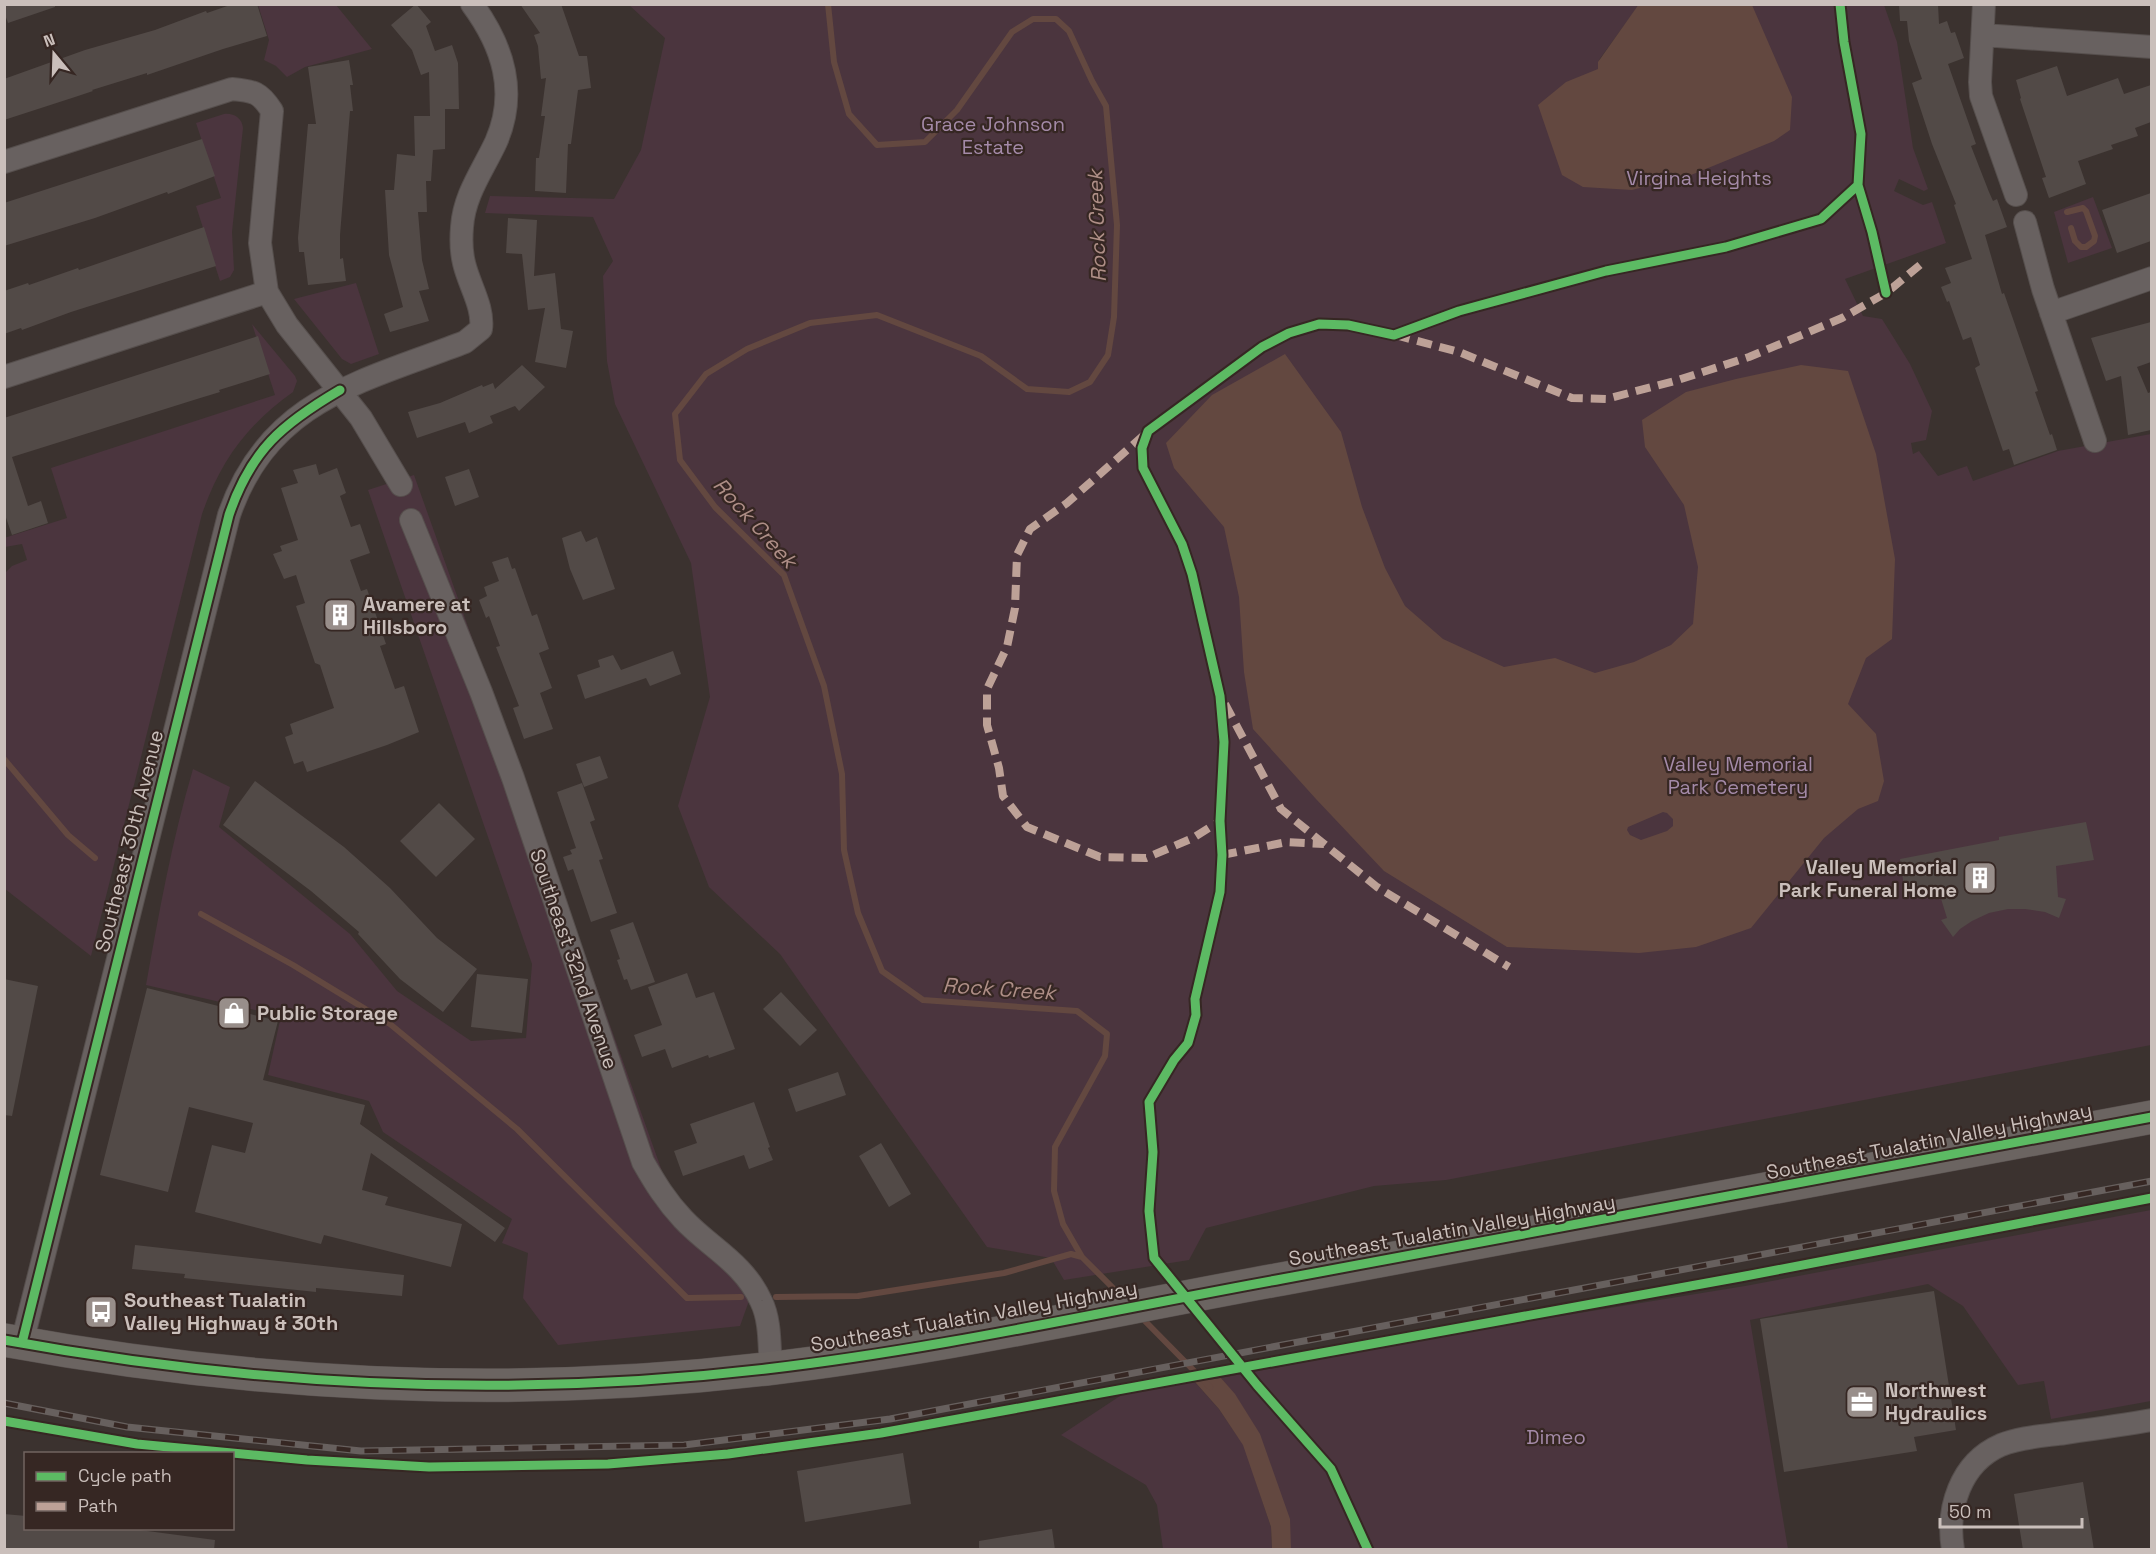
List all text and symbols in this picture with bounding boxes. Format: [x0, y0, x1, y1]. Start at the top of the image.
north arrow [24, 24, 84, 84]
text: N [41, 29, 58, 52]
park label: Grace Johnson Estate [921, 111, 1065, 160]
park label: Virgina Heights [1626, 165, 1772, 191]
water label: Rock Creek [1081, 167, 1112, 283]
water label: Rock Creek [708, 472, 805, 576]
place label: Avamere at Hillsboro [363, 591, 471, 640]
building icon: Avamere at Hillsboro [322, 597, 358, 633]
street label: Southeast 30th Avenue [89, 727, 169, 955]
park label: Valley Memorial Park Cemetery [1663, 751, 1813, 800]
street label: Southeast 32nd Avenue [524, 846, 624, 1072]
place label: Valley Memorial Park Funeral Home [1779, 854, 1957, 903]
building icon: Valley Memorial Park Funeral Home [1962, 860, 1998, 896]
water label: Rock Creek [942, 971, 1059, 1006]
shop icon: Public Storage [216, 995, 252, 1031]
place label: Public Storage [257, 1000, 398, 1026]
street label: Southeast Tualatin Valley Highway [1764, 1097, 2094, 1185]
street label: Southeast Tualatin Valley Highway [1287, 1188, 1617, 1272]
street label: Southeast Tualatin Valley Highway [809, 1274, 1139, 1358]
place label: Southeast Tualatin Valley Highway & 30th [124, 1287, 338, 1336]
bus stop icon: Southeast Tualatin Valley Highway & 30th [83, 1294, 119, 1330]
place label: Northwest Hydraulics [1885, 1377, 1987, 1426]
office icon: Northwest Hydraulics [1844, 1384, 1880, 1420]
park label: Dimeo [1526, 1424, 1586, 1450]
legend [24, 1452, 234, 1530]
text: Cycle path [78, 1464, 172, 1487]
scale bar [1940, 1491, 2082, 1529]
text: Path [78, 1494, 118, 1517]
text: 50 m [1949, 1500, 1991, 1523]

